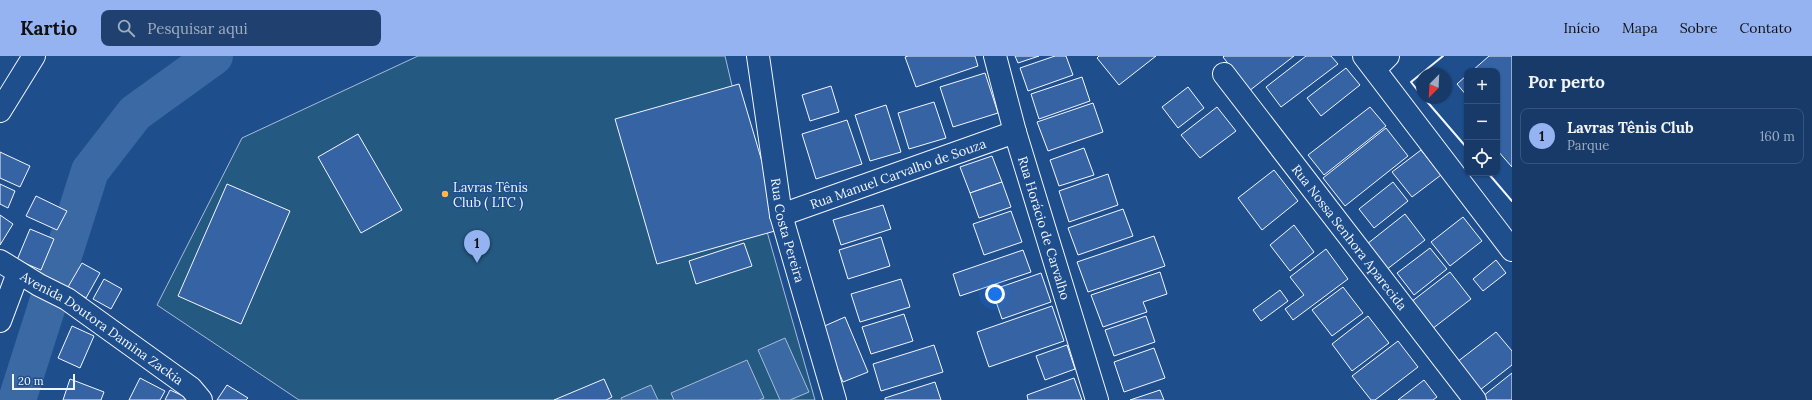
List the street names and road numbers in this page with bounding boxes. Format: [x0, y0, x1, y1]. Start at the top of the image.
street label: Rua Manuel Carvalho de Souza [808, 135, 989, 213]
street label: Rua Horácio de Carvalho [1014, 154, 1074, 302]
street label: Rua Nossa Senhora Aparecida [1288, 161, 1411, 314]
street label: Rua Costa Pereira [767, 177, 808, 285]
street label: Avenida Doutora Damina Zackia [16, 267, 187, 389]

